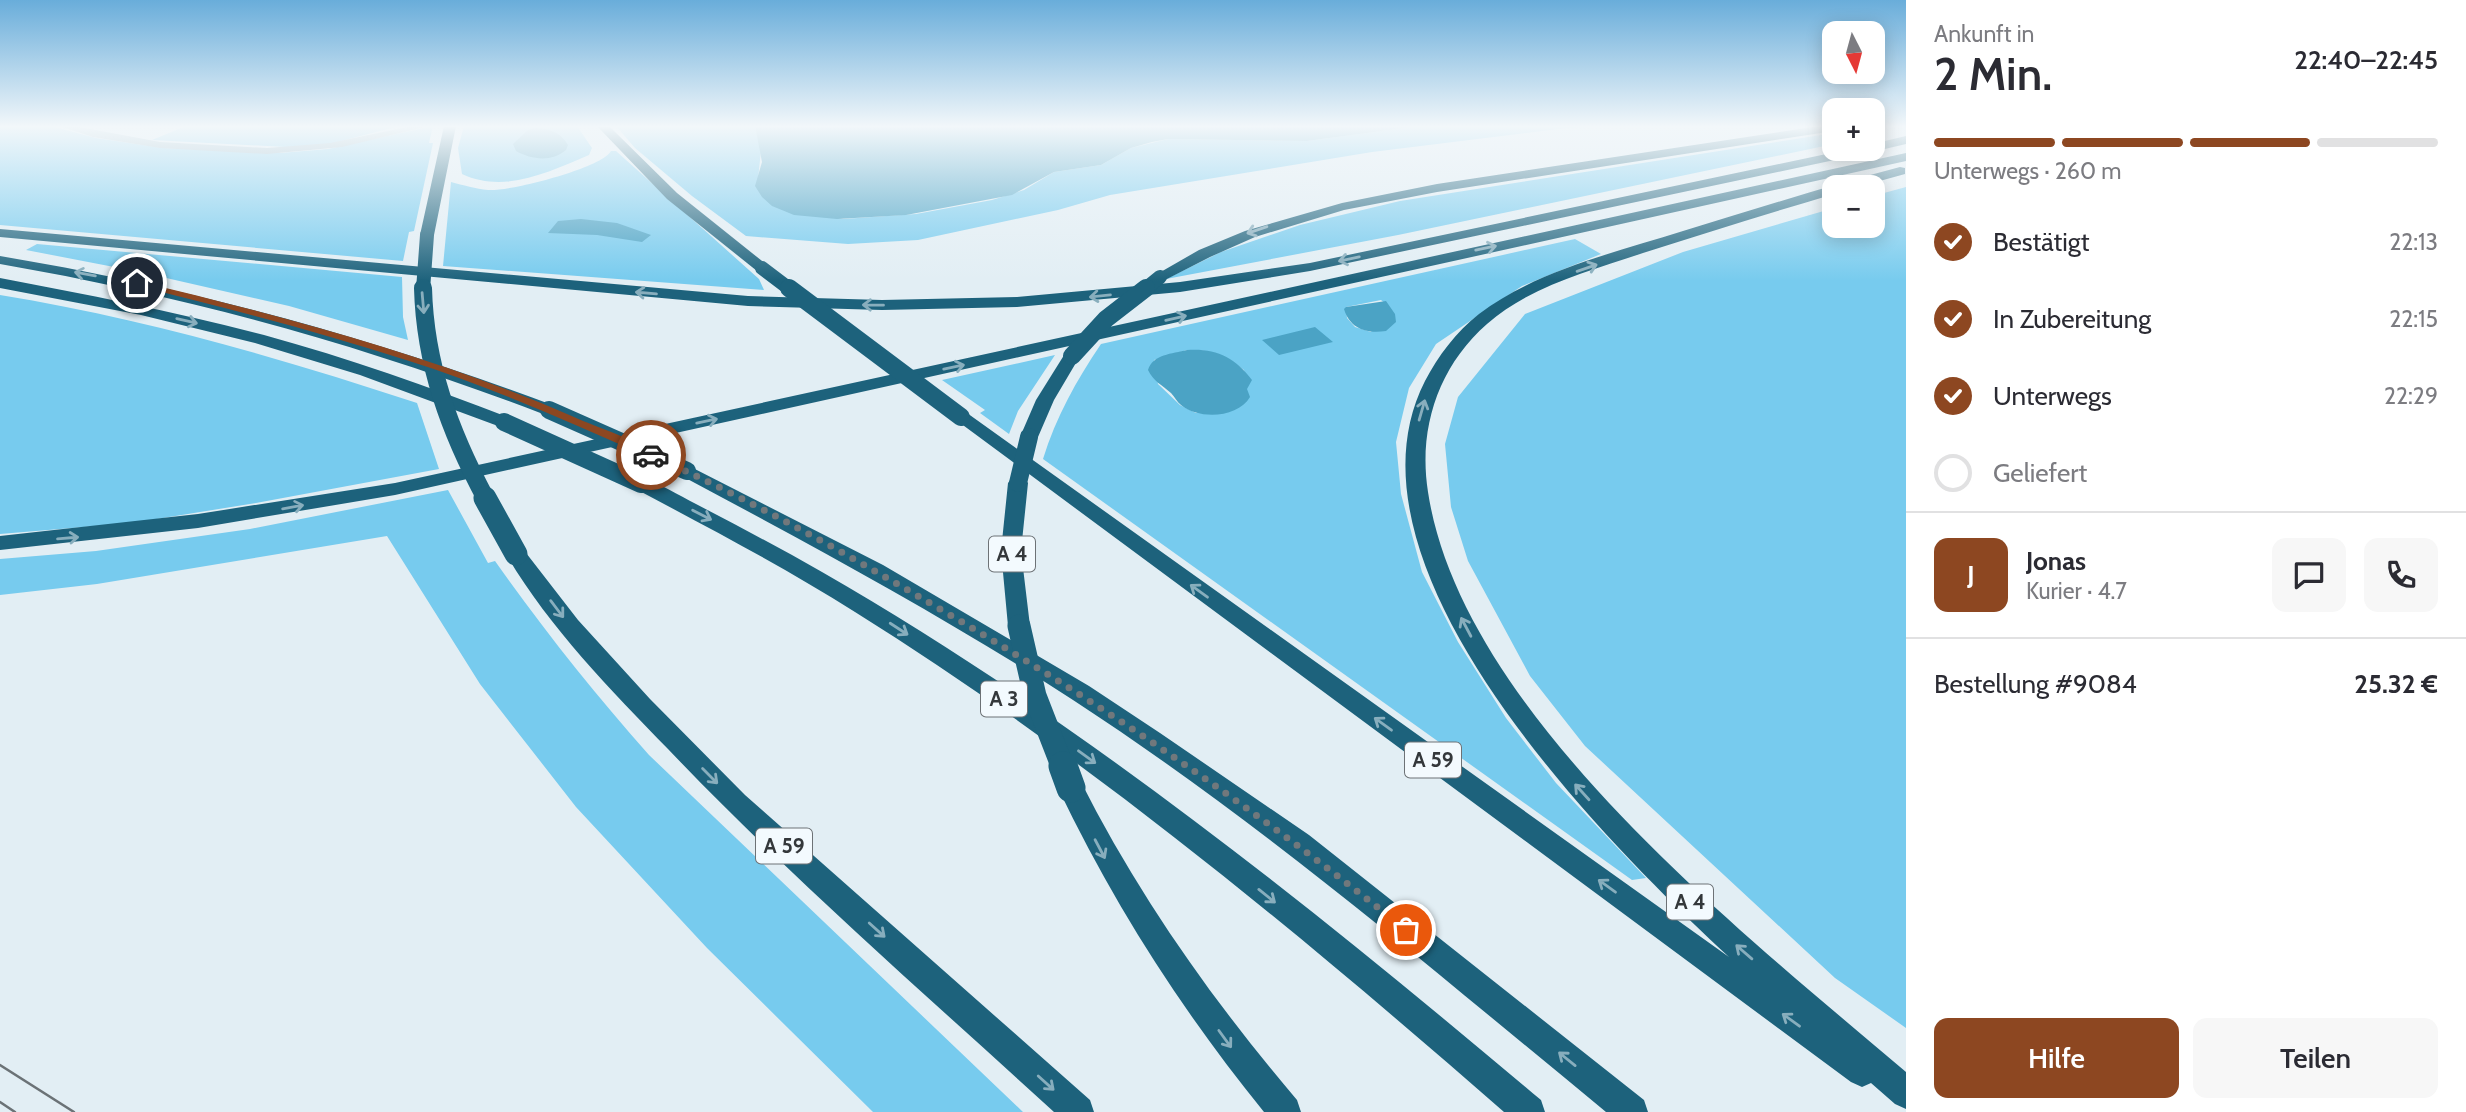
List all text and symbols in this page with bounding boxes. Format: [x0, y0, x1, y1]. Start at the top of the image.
text: Ankunft in [1934, 20, 2034, 48]
north arrow [1822, 21, 1885, 84]
map controls [1822, 21, 1885, 238]
text: 22:40–22:45 [2294, 44, 2438, 76]
text: 2 Min. [1934, 46, 2052, 102]
button: + [1822, 98, 1885, 161]
text: Unterwegs · 260 m [1934, 157, 2121, 185]
button: − [1822, 175, 1885, 238]
icon: check [1934, 223, 1972, 261]
one-way arrow [1246, 225, 1268, 237]
text: Bestätigt [1993, 226, 2090, 258]
text: 22:13 [2389, 228, 2438, 256]
one-way arrow [1474, 241, 1497, 255]
pin [107, 253, 167, 313]
one-way arrow [1338, 253, 1361, 266]
one-way arrow [1575, 261, 1597, 273]
icon: home [118, 264, 156, 302]
one-way arrow [74, 267, 97, 280]
one-way arrow [635, 286, 657, 299]
one-way arrow [1089, 289, 1112, 302]
one-way arrow [417, 291, 430, 313]
one-way arrow [862, 298, 885, 312]
icon: check [1934, 300, 1972, 338]
text: In Zubereitung [1993, 303, 2151, 335]
text: 22:15 [2389, 305, 2438, 333]
one-way arrow [1164, 311, 1187, 325]
one-way arrow [175, 315, 198, 328]
one-way arrow [942, 360, 965, 374]
icon: check [1934, 377, 1972, 415]
text: Unterwegs [1993, 380, 2112, 412]
text: 22:29 [2384, 382, 2438, 410]
one-way arrow [1417, 399, 1430, 421]
one-way arrow [695, 413, 718, 427]
courier [616, 420, 686, 490]
icon: car [632, 436, 670, 474]
text: Geliefert [1993, 457, 2087, 489]
one-way arrow [281, 500, 304, 514]
one-way arrow [691, 509, 712, 522]
one-way arrow [56, 531, 79, 544]
road number: A 4 [989, 536, 1035, 572]
button: chat [2272, 538, 2346, 612]
button: phone [2364, 538, 2438, 612]
text: Jonas [2026, 545, 2086, 577]
text: J [1967, 559, 1975, 591]
text: Kurier · 4.7 [2026, 577, 2127, 605]
one-way arrow [1190, 584, 1208, 599]
one-way arrow [549, 599, 564, 617]
one-way arrow [1458, 618, 1472, 638]
one-way arrow [888, 622, 908, 636]
text: Bestellung #9084 [1934, 668, 2137, 700]
text: 25.32 € [2354, 668, 2438, 700]
road number: A 3 [981, 682, 1027, 716]
one-way arrow [1374, 717, 1393, 731]
road number: A 59 [1405, 742, 1461, 778]
one-way arrow [1077, 750, 1096, 764]
one-way arrow [702, 767, 719, 784]
one-way arrow [1574, 784, 1591, 801]
road number: A 59 [756, 828, 812, 864]
one-way arrow [1094, 838, 1107, 859]
one-way arrow [1598, 879, 1617, 894]
road number: A 4 [1667, 884, 1713, 920]
one-way arrow [1258, 888, 1276, 903]
pin [1376, 900, 1436, 960]
icon: bag [1387, 911, 1425, 949]
one-way arrow [868, 922, 886, 938]
one-way arrow [1735, 944, 1753, 960]
one-way arrow [1782, 1013, 1801, 1027]
button: Hilfe [1934, 1018, 2179, 1098]
button: Teilen [2193, 1018, 2438, 1098]
one-way arrow [1218, 1029, 1232, 1048]
one-way arrow [1558, 1052, 1577, 1067]
one-way arrow [1037, 1075, 1055, 1091]

